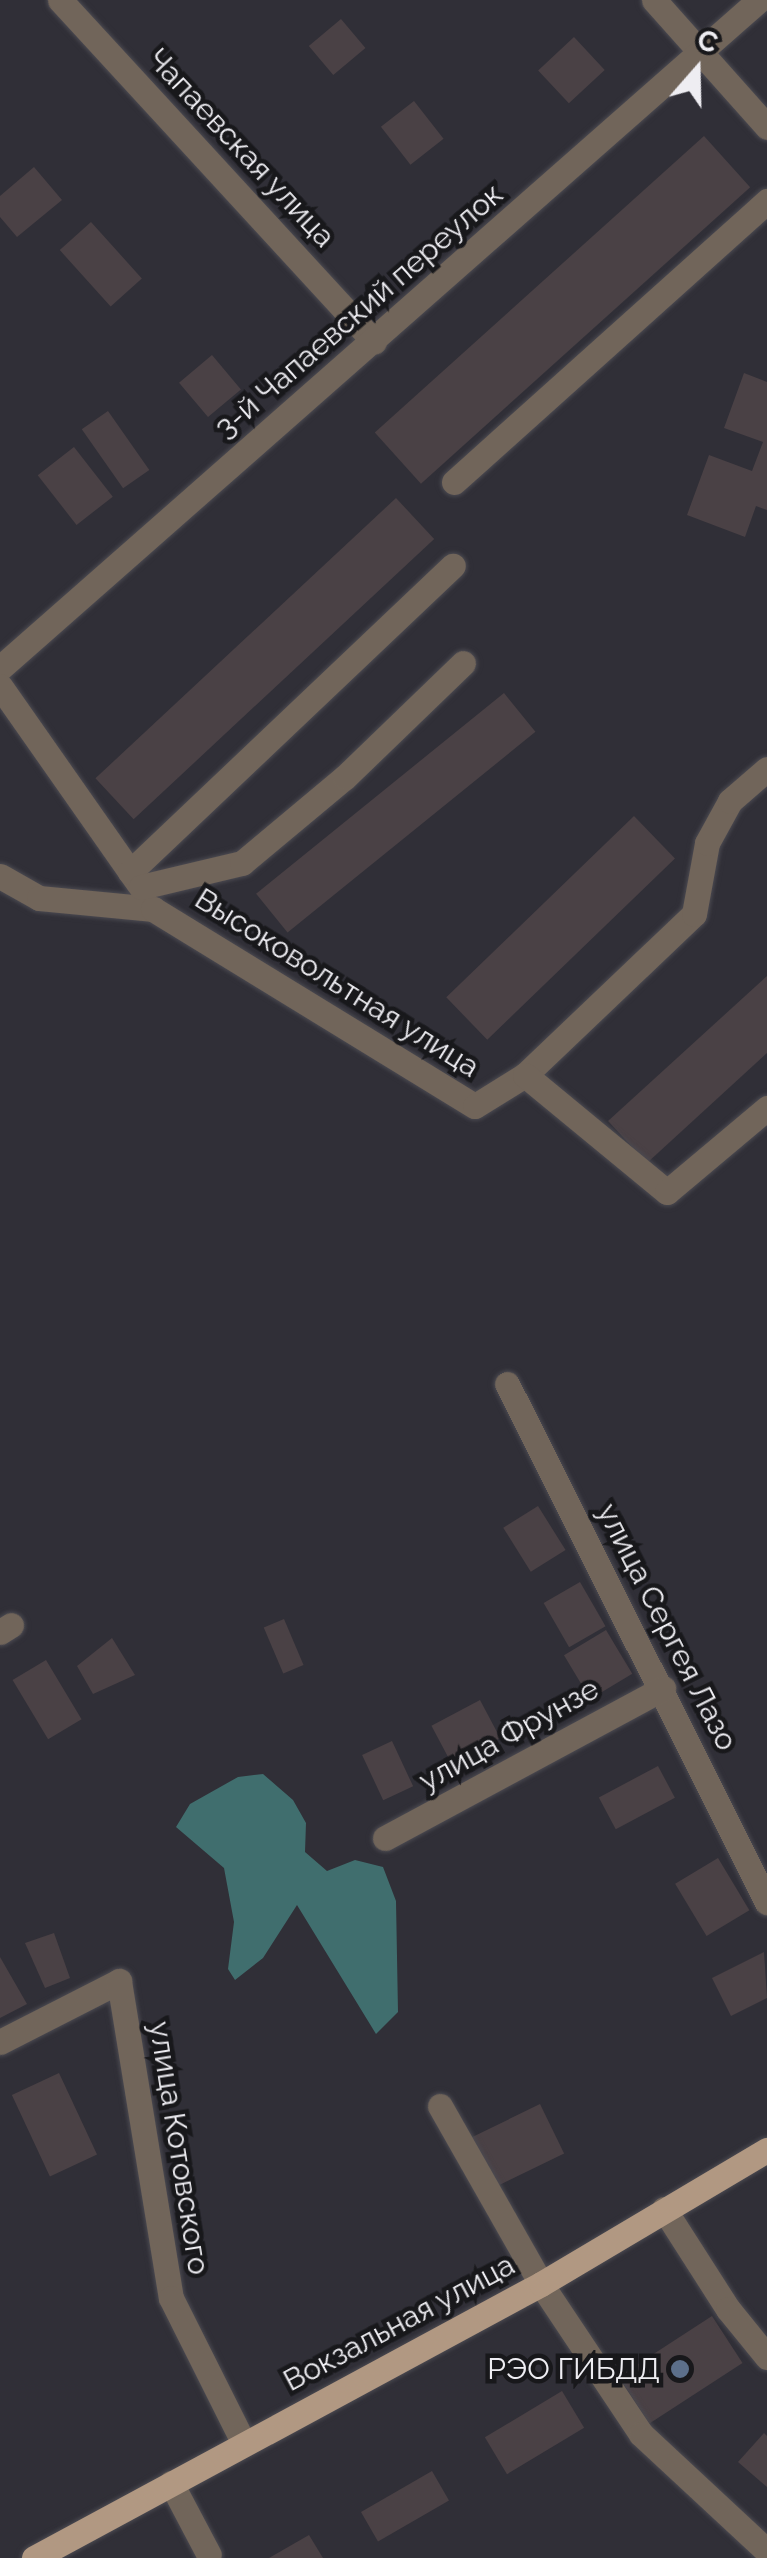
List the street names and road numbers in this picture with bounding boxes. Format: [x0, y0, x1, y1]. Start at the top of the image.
street label: Чапаевская улица [139, 41, 343, 255]
street label: 3-й Чапаевский переулок [208, 176, 510, 446]
street label: Высоковольтная улица [188, 881, 486, 1085]
street label: улица Сергея Лазо [589, 1498, 745, 1756]
street label: улица Фрунзе [413, 1671, 605, 1799]
street label: улица Котовского [141, 2019, 217, 2277]
street label: Вокзальная улица [277, 2247, 521, 2399]

